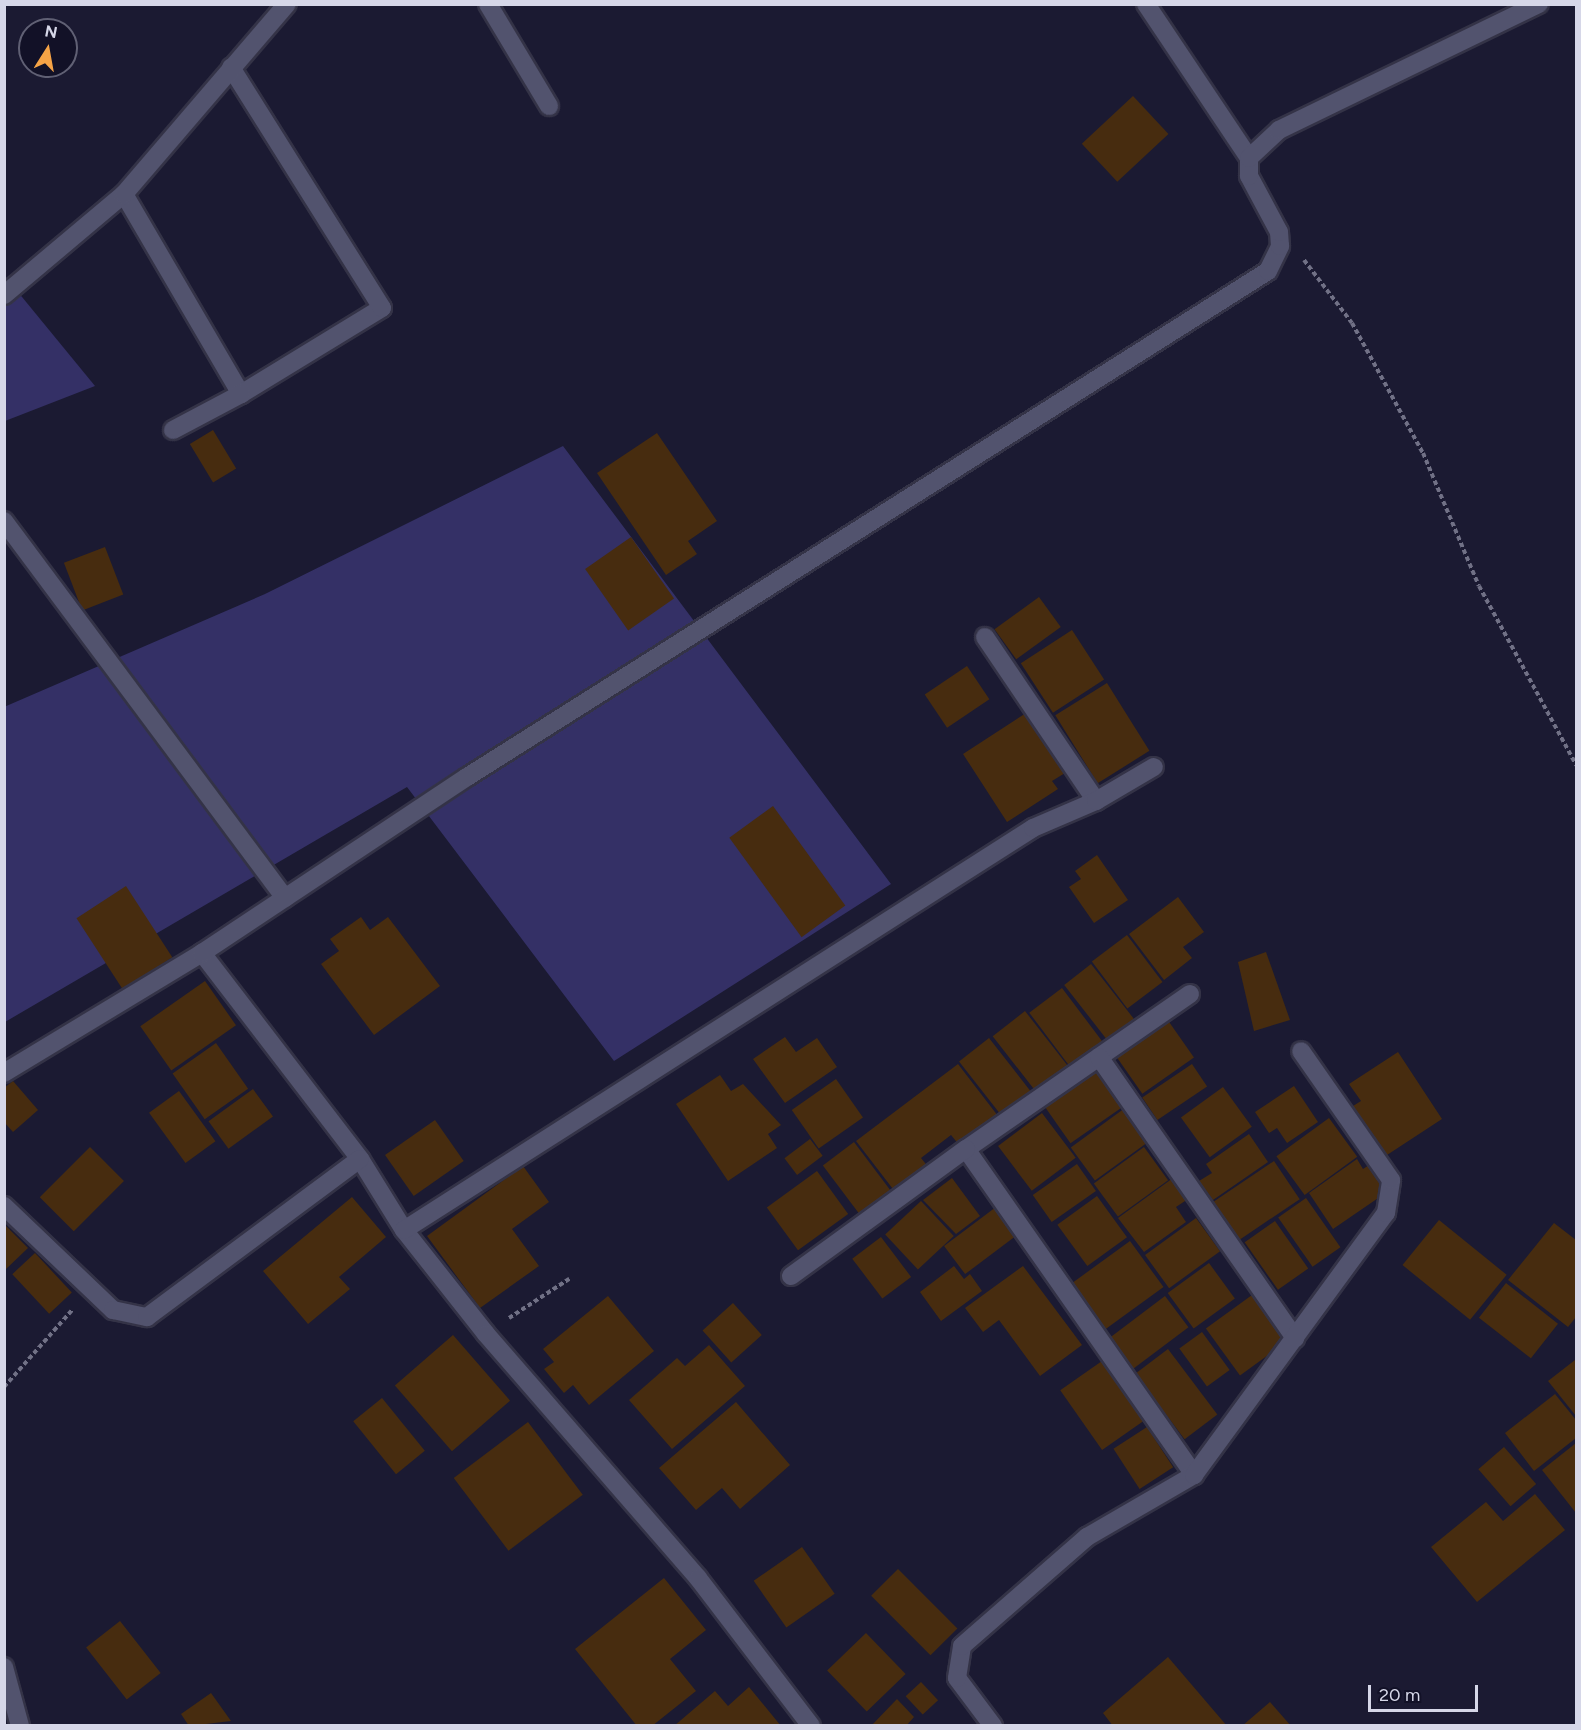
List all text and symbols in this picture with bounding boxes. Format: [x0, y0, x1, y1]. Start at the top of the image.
north arrow [18, 18, 78, 78]
text: N [43, 21, 59, 42]
scale bar [1371, 1673, 1480, 1711]
text: 20 m [1379, 1684, 1420, 1706]

